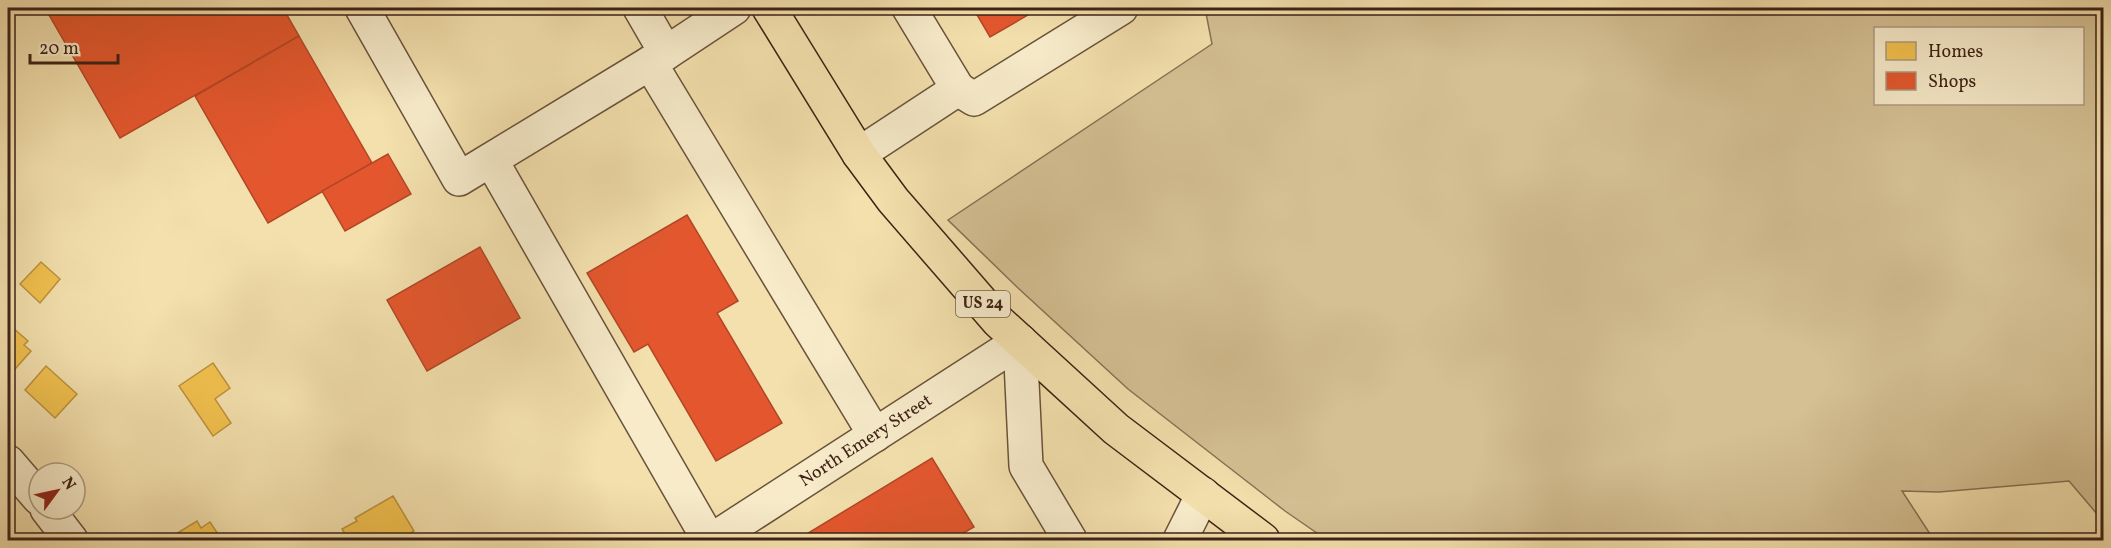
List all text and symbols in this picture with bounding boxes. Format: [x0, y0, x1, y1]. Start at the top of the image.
scale bar [30, 27, 118, 65]
legend [1874, 27, 2084, 105]
text: 20 m [39, 37, 79, 62]
text: Homes [1928, 40, 1983, 65]
text: Shops [1928, 70, 1976, 95]
road number: US 24 [956, 291, 1010, 317]
street label: North Emery Street [795, 389, 937, 493]
north arrow [27, 461, 87, 521]
text: N [56, 473, 80, 495]

